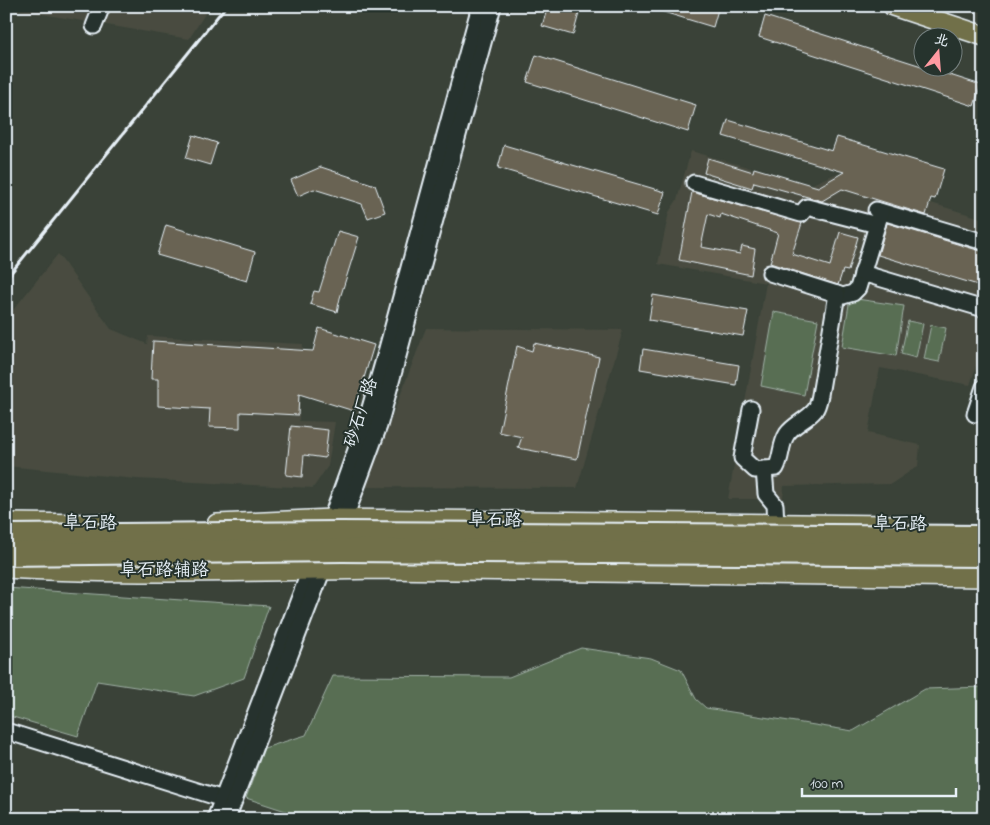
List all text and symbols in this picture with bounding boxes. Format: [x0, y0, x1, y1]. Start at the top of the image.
north arrow [912, 28, 962, 78]
text: 北 [932, 29, 951, 53]
street label: 砂石厂路 [339, 375, 385, 451]
street label: 阜石路 [468, 508, 522, 534]
street label: 阜石路 [63, 511, 117, 537]
street label: 阜石路 [873, 512, 927, 538]
street label: 阜石路辅路 [119, 558, 209, 584]
scale bar [802, 765, 956, 797]
text: 100 m [810, 773, 843, 795]

